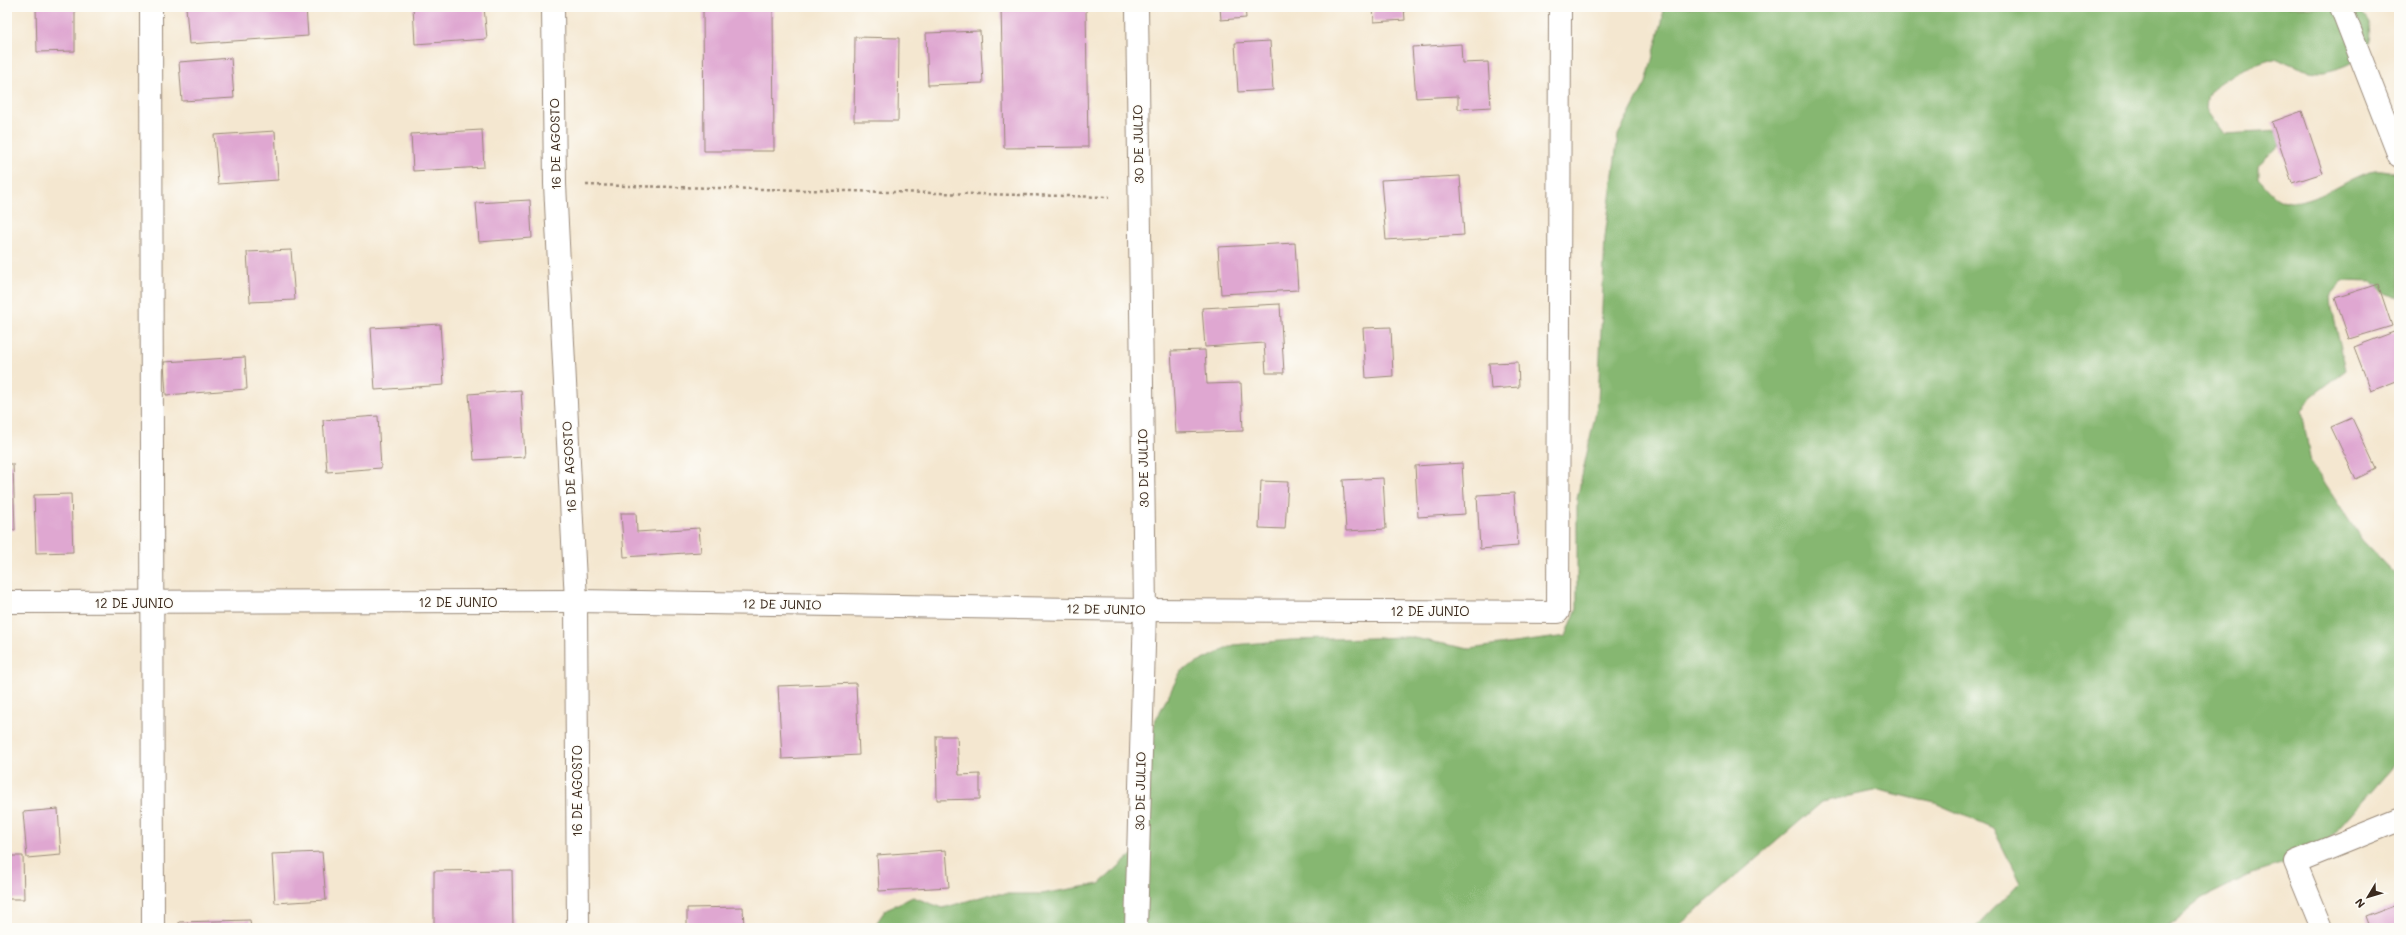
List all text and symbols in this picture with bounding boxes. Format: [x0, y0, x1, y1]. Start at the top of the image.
street label: 16 DE AGOSTO [545, 98, 564, 190]
street label: 30 DE JULIO [1128, 104, 1147, 184]
street label: 16 DE AGOSTO [558, 421, 579, 513]
street label: 30 DE JULIO [1133, 428, 1152, 508]
street label: 12 DE JUNIO [418, 593, 498, 610]
street label: 12 DE JUNIO [94, 594, 174, 611]
street label: 12 DE JUNIO [742, 594, 822, 613]
street label: 12 DE JUNIO [1066, 599, 1146, 618]
street label: 12 DE JUNIO [1390, 602, 1470, 619]
street label: 16 DE AGOSTO [568, 745, 585, 837]
street label: 30 DE JULIO [1130, 751, 1149, 831]
north arrow [2348, 877, 2388, 917]
text: N [2351, 896, 2368, 911]

